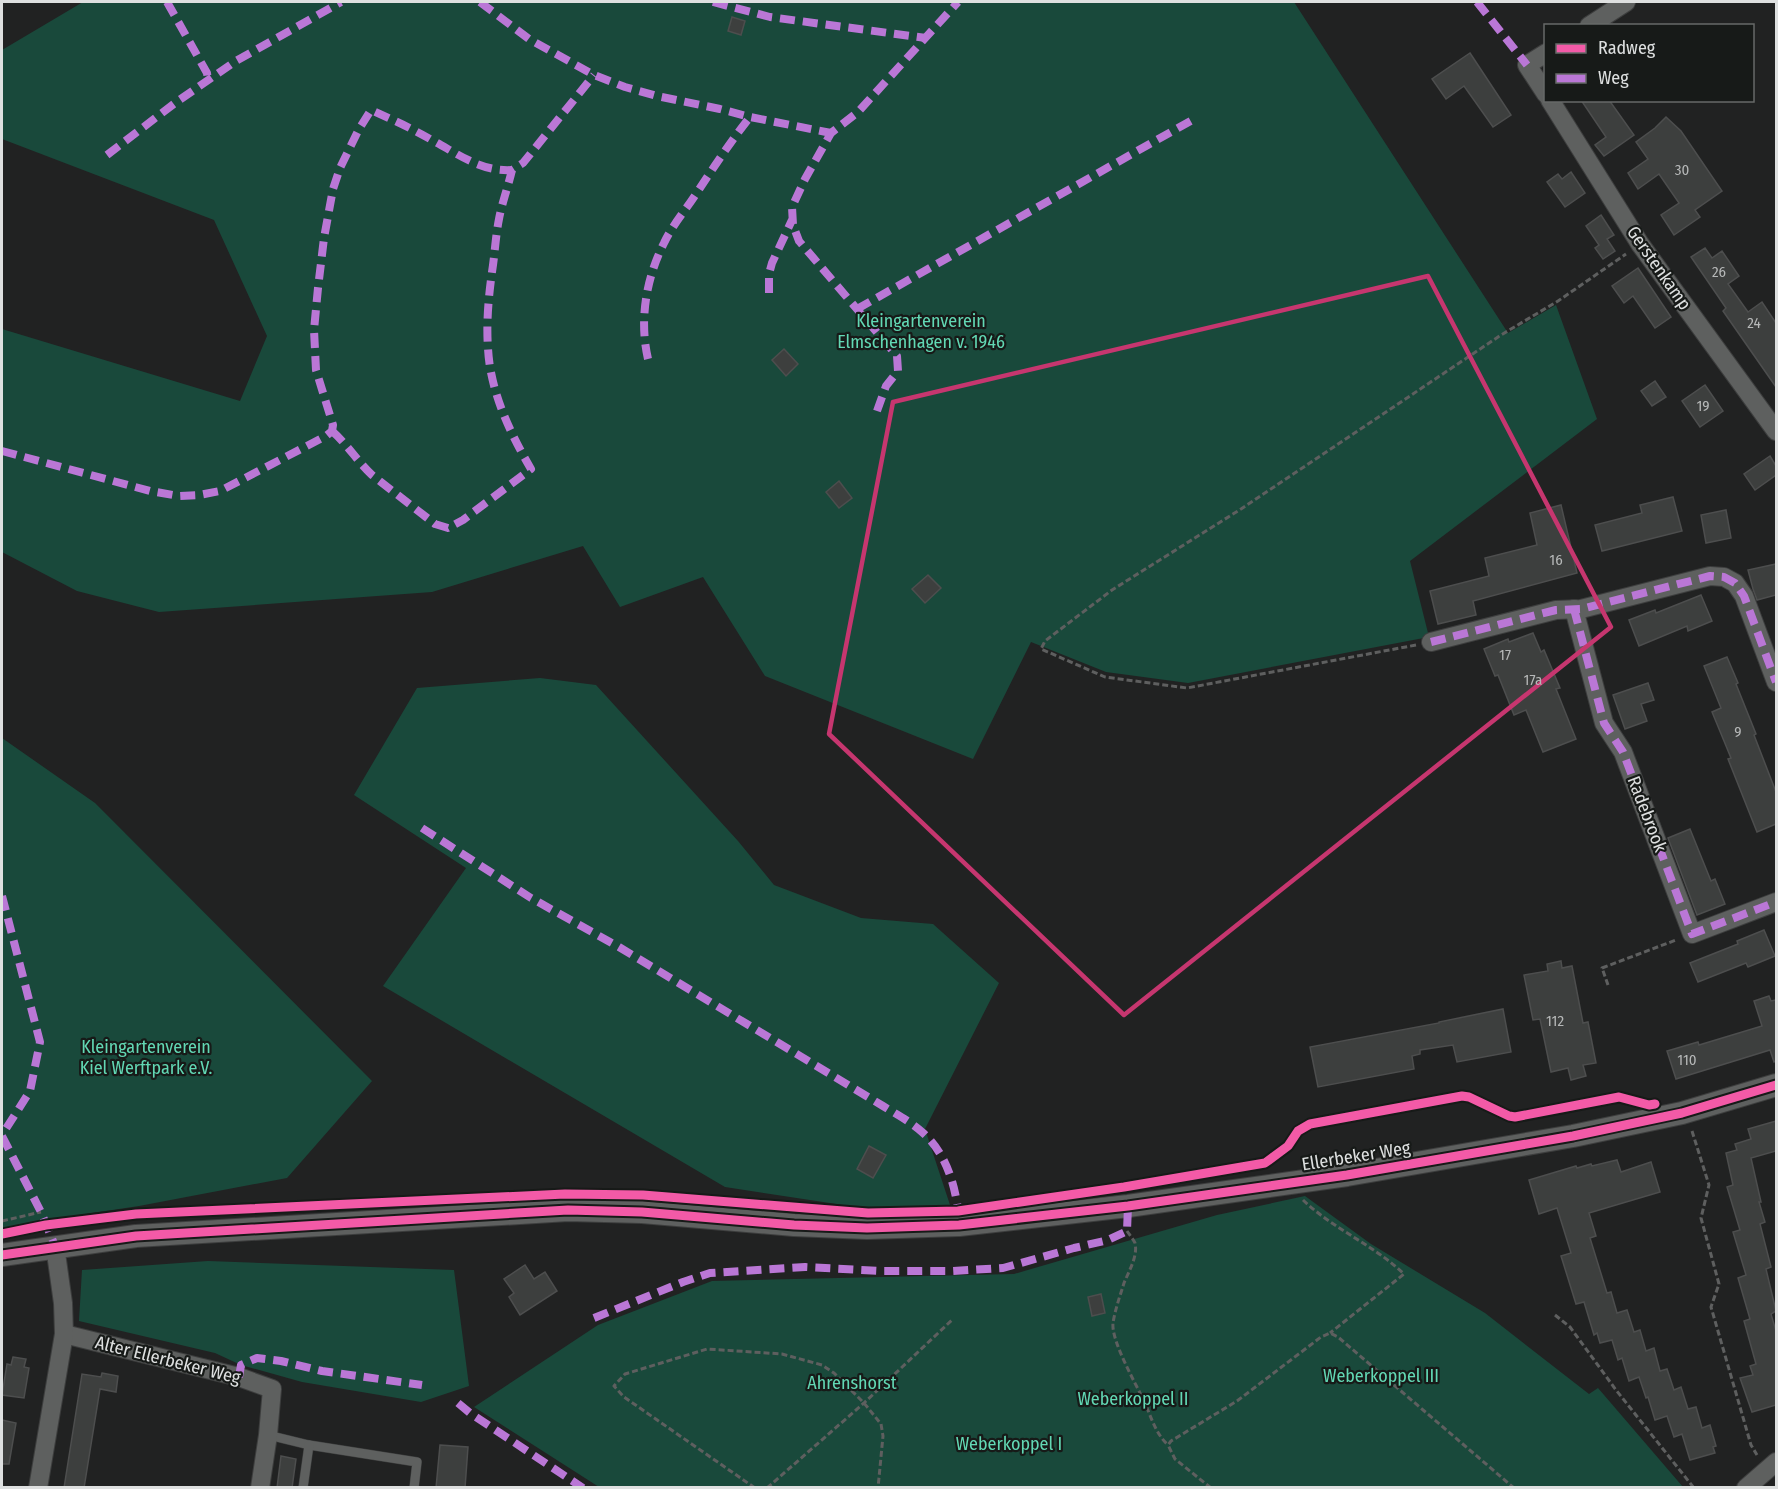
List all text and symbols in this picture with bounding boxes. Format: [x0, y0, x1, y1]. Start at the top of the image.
legend [1544, 24, 1754, 102]
text: Radweg [1598, 37, 1656, 59]
text: Weg [1598, 67, 1629, 89]
house number: 30 [1675, 161, 1689, 179]
street label: Gerstenkamp [1622, 222, 1696, 314]
house number: 26 [1712, 263, 1726, 281]
park label: Kleingartenverein Elmschenhagen v. 1946 [837, 310, 1005, 353]
house number: 24 [1747, 314, 1761, 332]
house number: 19 [1696, 397, 1710, 415]
house number: 16 [1549, 551, 1563, 569]
house number: 17 [1499, 646, 1511, 664]
house number: 17a [1524, 671, 1542, 689]
house number: 9 [1734, 723, 1742, 741]
street label: Radebrook [1622, 773, 1672, 856]
house number: 112 [1546, 1012, 1564, 1030]
park label: Kleingartenverein Kiel Werftpark e.V. [80, 1036, 212, 1079]
house number: 110 [1677, 1051, 1697, 1069]
street label: Ellerbeker Weg [1300, 1136, 1412, 1175]
street label: Alter Ellerbeker Weg [93, 1331, 243, 1389]
park label: Weberkoppel III [1323, 1365, 1439, 1387]
park label: Ahrenshorst [807, 1372, 897, 1394]
park label: Weberkoppel II [1077, 1388, 1189, 1410]
park label: Weberkoppel I [956, 1433, 1062, 1455]

